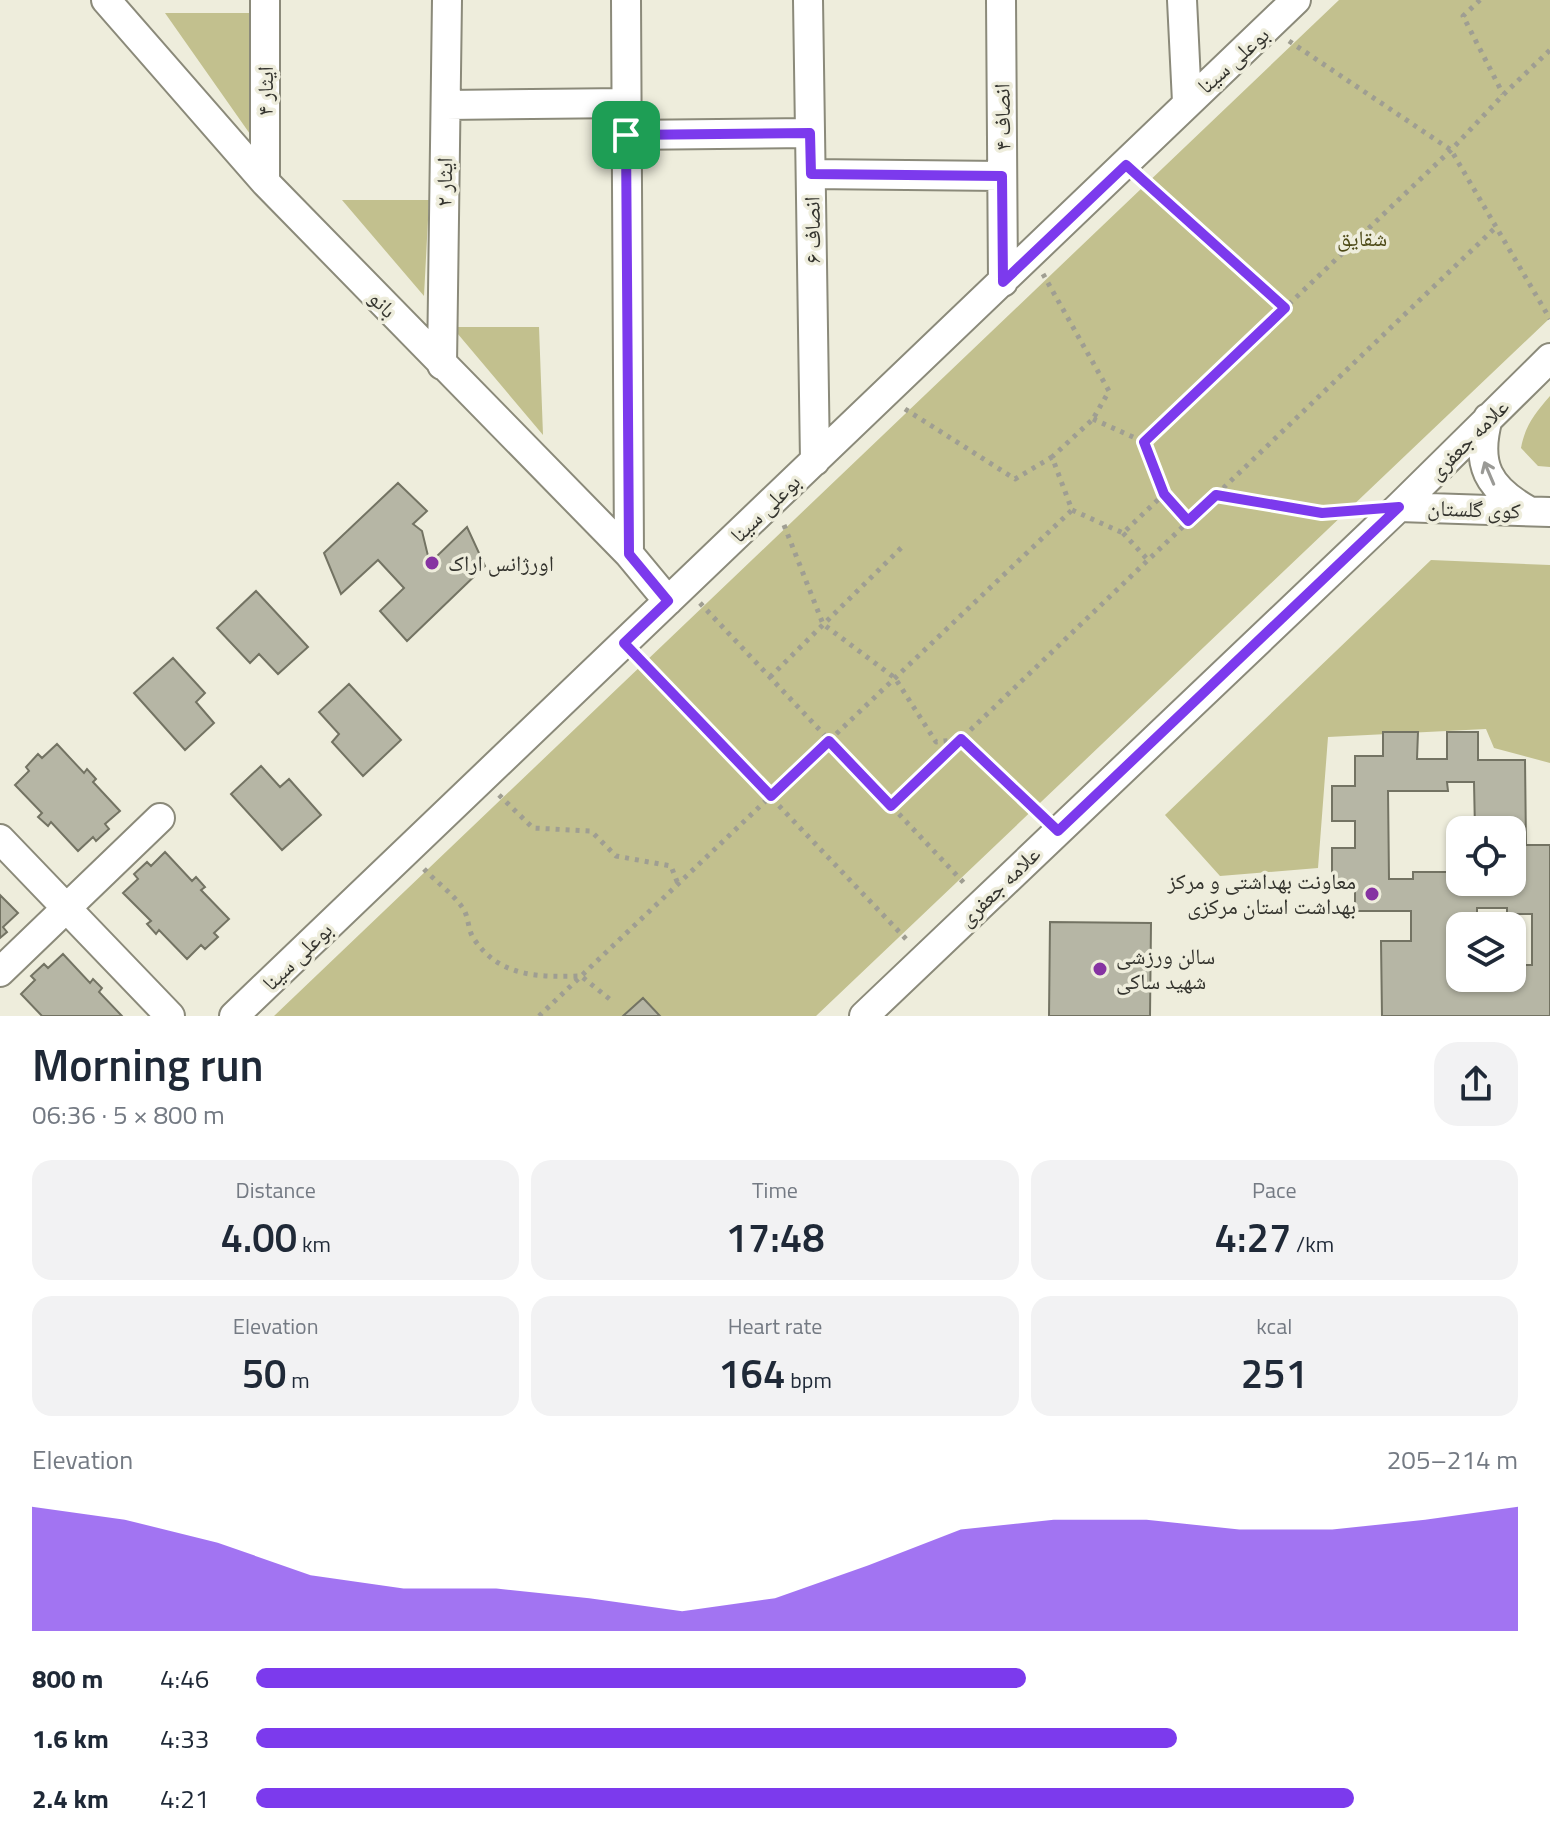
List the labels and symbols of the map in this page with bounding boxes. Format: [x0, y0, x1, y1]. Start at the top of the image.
street label: بوعلی سینا [1189, 18, 1277, 102]
street label: ایثار ۴ [248, 66, 282, 116]
street label: انصاف ۴ [984, 83, 1020, 151]
pin [592, 101, 660, 169]
street label: ایثار ۲ [427, 157, 461, 207]
street label: انصاف ۶ [794, 196, 830, 264]
park label: شقایق [1337, 221, 1387, 255]
street label: بانو [361, 282, 405, 326]
street label: علامه جعفری [1419, 390, 1517, 488]
one-way arrow [1481, 462, 1496, 486]
street label: بوعلی سینا [722, 465, 808, 551]
street label: کوی گلستان [1427, 490, 1521, 528]
place label: اورژانس اراک [448, 546, 554, 580]
marker: اورژانس اراک [423, 554, 441, 572]
street label: علامه جعفری [950, 838, 1048, 934]
place label: معاونت بهداشتی و مرکز بهداشت استان مرکزی [1167, 864, 1356, 923]
marker: معاونت بهداشتی و مرکز بهداشت استان مرکزی [1363, 885, 1381, 903]
street label: بوعلی سینا [254, 913, 340, 999]
place label: سالن ورزشی شهید ساکی [1116, 939, 1215, 998]
marker: سالن ورزشی شهید ساکی [1091, 960, 1109, 978]

